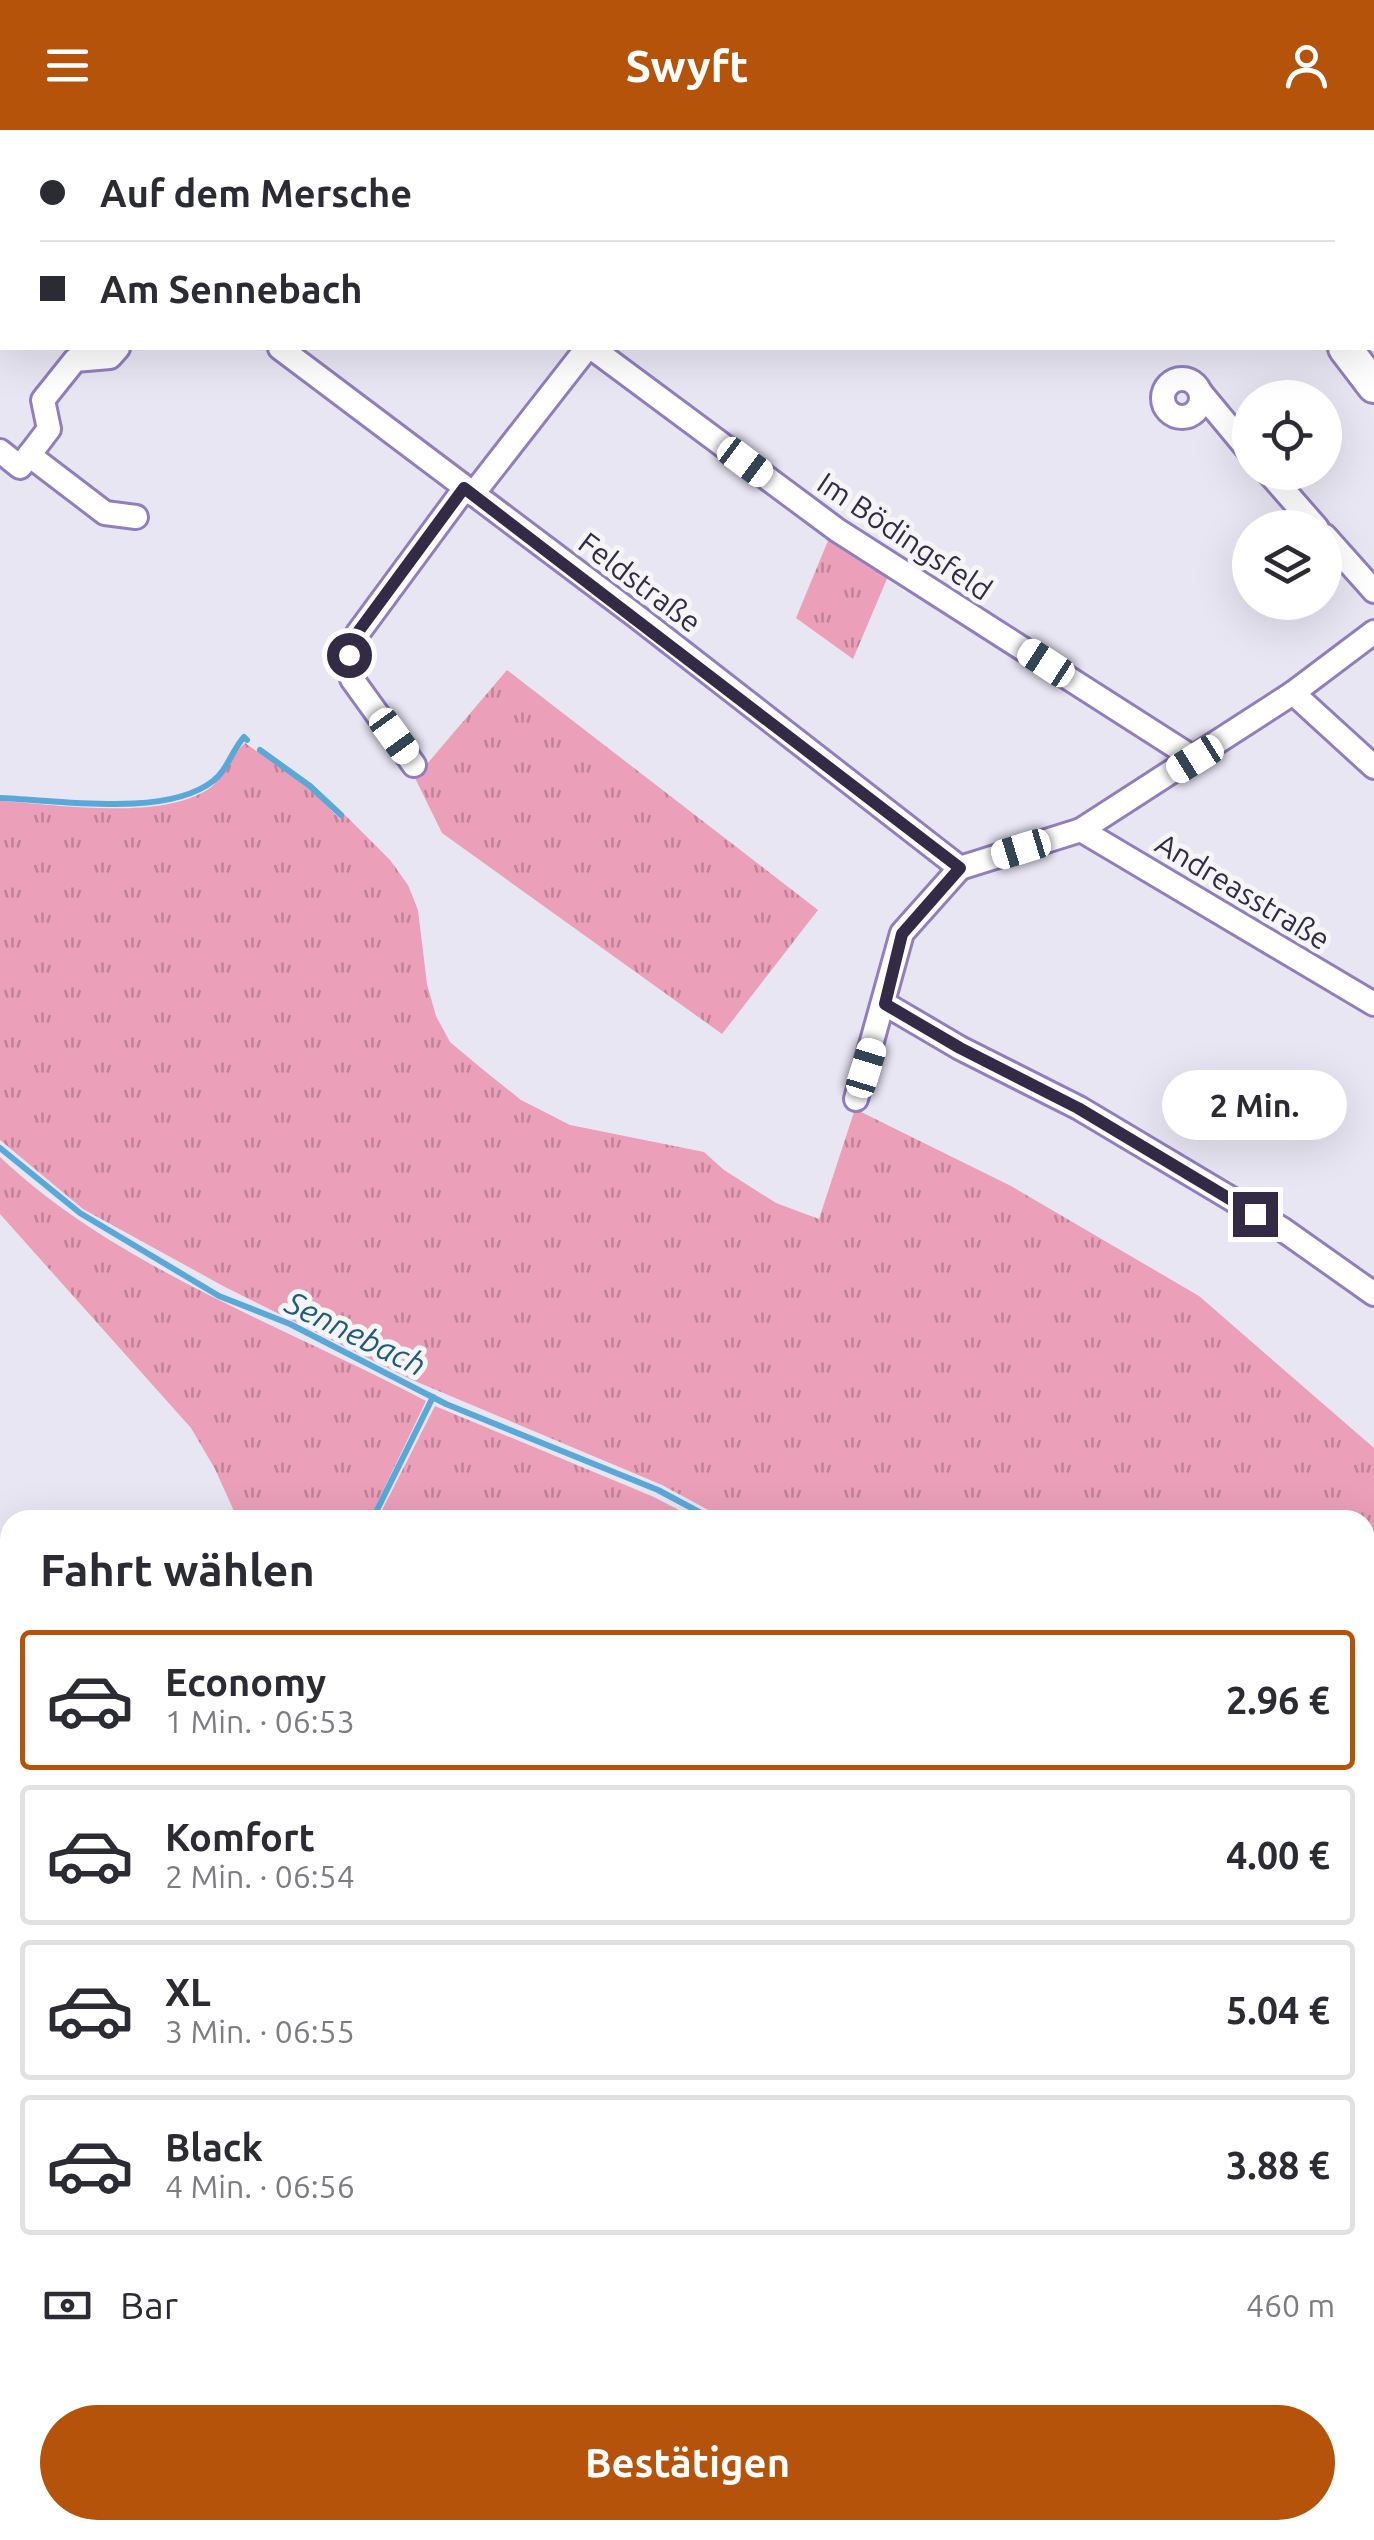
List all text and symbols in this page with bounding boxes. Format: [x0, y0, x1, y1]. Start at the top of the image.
icon: menu [40, 38, 95, 93]
icon: person [1279, 38, 1334, 93]
text: Swyft [625, 40, 749, 91]
text: Auf dem Mersche [100, 172, 412, 214]
text: Am Sennebach [100, 268, 363, 310]
map controls [1232, 380, 1342, 620]
button: locate [1232, 380, 1342, 490]
car [712, 432, 778, 492]
street label: Im Bödingsfeld [811, 465, 999, 607]
button: layers [1232, 510, 1342, 620]
street label: Feldstraße [572, 525, 708, 639]
route start [327, 633, 372, 678]
car [1013, 634, 1079, 692]
car [364, 703, 424, 769]
car [1162, 730, 1228, 788]
car [988, 826, 1054, 872]
street label: Andreasstraße [1150, 826, 1336, 956]
car [843, 1035, 889, 1101]
callout: 2 Min. [1162, 1069, 1348, 1139]
text: 2 Min. [1210, 1087, 1299, 1123]
route end [1233, 1192, 1278, 1237]
water label: Sennebach [279, 1283, 432, 1382]
text: Fahrt wählen [40, 1544, 315, 1595]
icon: car [45, 1655, 135, 1745]
text: Economy [165, 1661, 326, 1703]
text: 2.96 € [1226, 1679, 1330, 1721]
text: 1 Min. · 06:53 [165, 1703, 355, 1739]
icon: car [45, 1810, 135, 1900]
text: Komfort [165, 1816, 315, 1858]
text: 4.00 € [1226, 1834, 1330, 1876]
text: 2 Min. · 06:54 [165, 1858, 355, 1894]
icon: car [45, 1965, 135, 2055]
text: XL [165, 1971, 211, 2013]
text: 5.04 € [1226, 1989, 1330, 2031]
text: 3 Min. · 06:55 [165, 2013, 355, 2049]
icon: car [45, 2120, 135, 2210]
text: Black [165, 2126, 263, 2168]
text: 3.88 € [1226, 2144, 1330, 2186]
text: 4 Min. · 06:56 [165, 2168, 355, 2204]
icon: cash [40, 2278, 95, 2333]
text: Bar [120, 2284, 178, 2326]
text: 460 m [1246, 2287, 1335, 2323]
button: Bestätigen [40, 2405, 1335, 2520]

